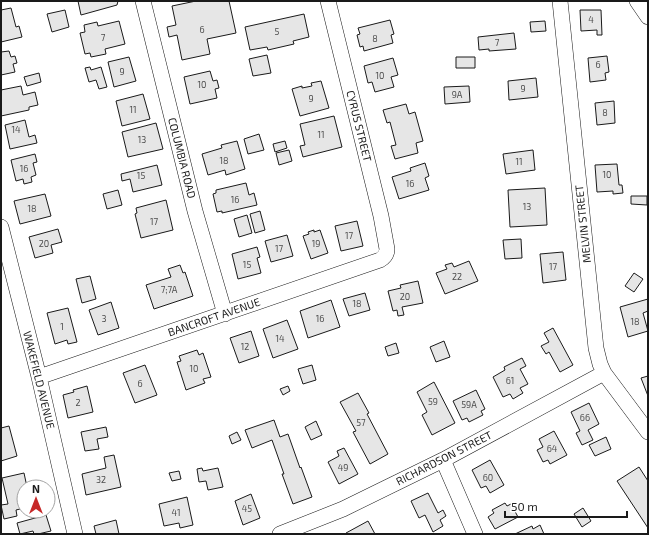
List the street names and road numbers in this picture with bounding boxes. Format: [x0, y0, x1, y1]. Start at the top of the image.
street label: CYRUS STREET [344, 89, 375, 164]
street label: COLUMBIA ROAD [166, 116, 199, 200]
street label: MELVIN STREET [572, 184, 593, 264]
street label: BANCROFT AVENUE [166, 295, 262, 338]
street label: WAKEFIELD AVENUE [21, 330, 58, 430]
street label: RICHARDSON STREET [394, 427, 495, 487]

